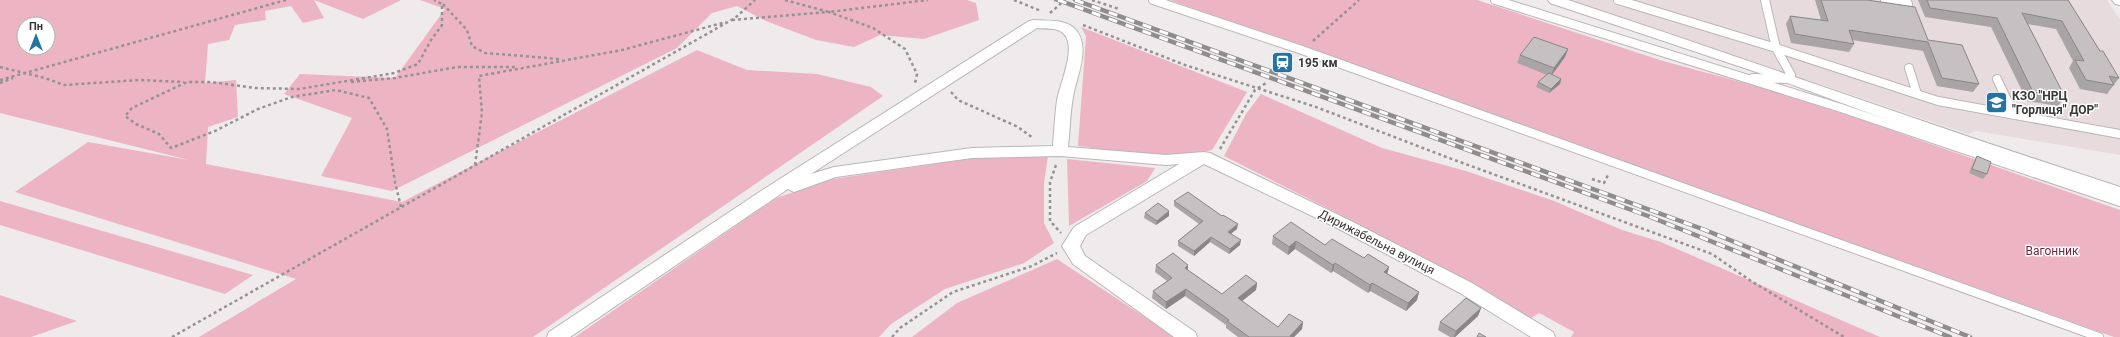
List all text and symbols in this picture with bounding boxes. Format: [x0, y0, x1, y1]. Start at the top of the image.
north arrow [16, 16, 56, 56]
text: Пн [29, 20, 43, 33]
station icon: 195 км [1269, 50, 1295, 76]
place label: 195 км [1298, 56, 1338, 70]
place label: КЗО "НРЦ "Горлиця" ДОР" [2012, 89, 2098, 117]
school or university icon: КЗО "НРЦ "Горлиця" ДОР" [1984, 90, 2010, 116]
street label: Дирижабельна вулиця [1317, 207, 1437, 277]
park label: Вагонник [2025, 244, 2079, 258]

